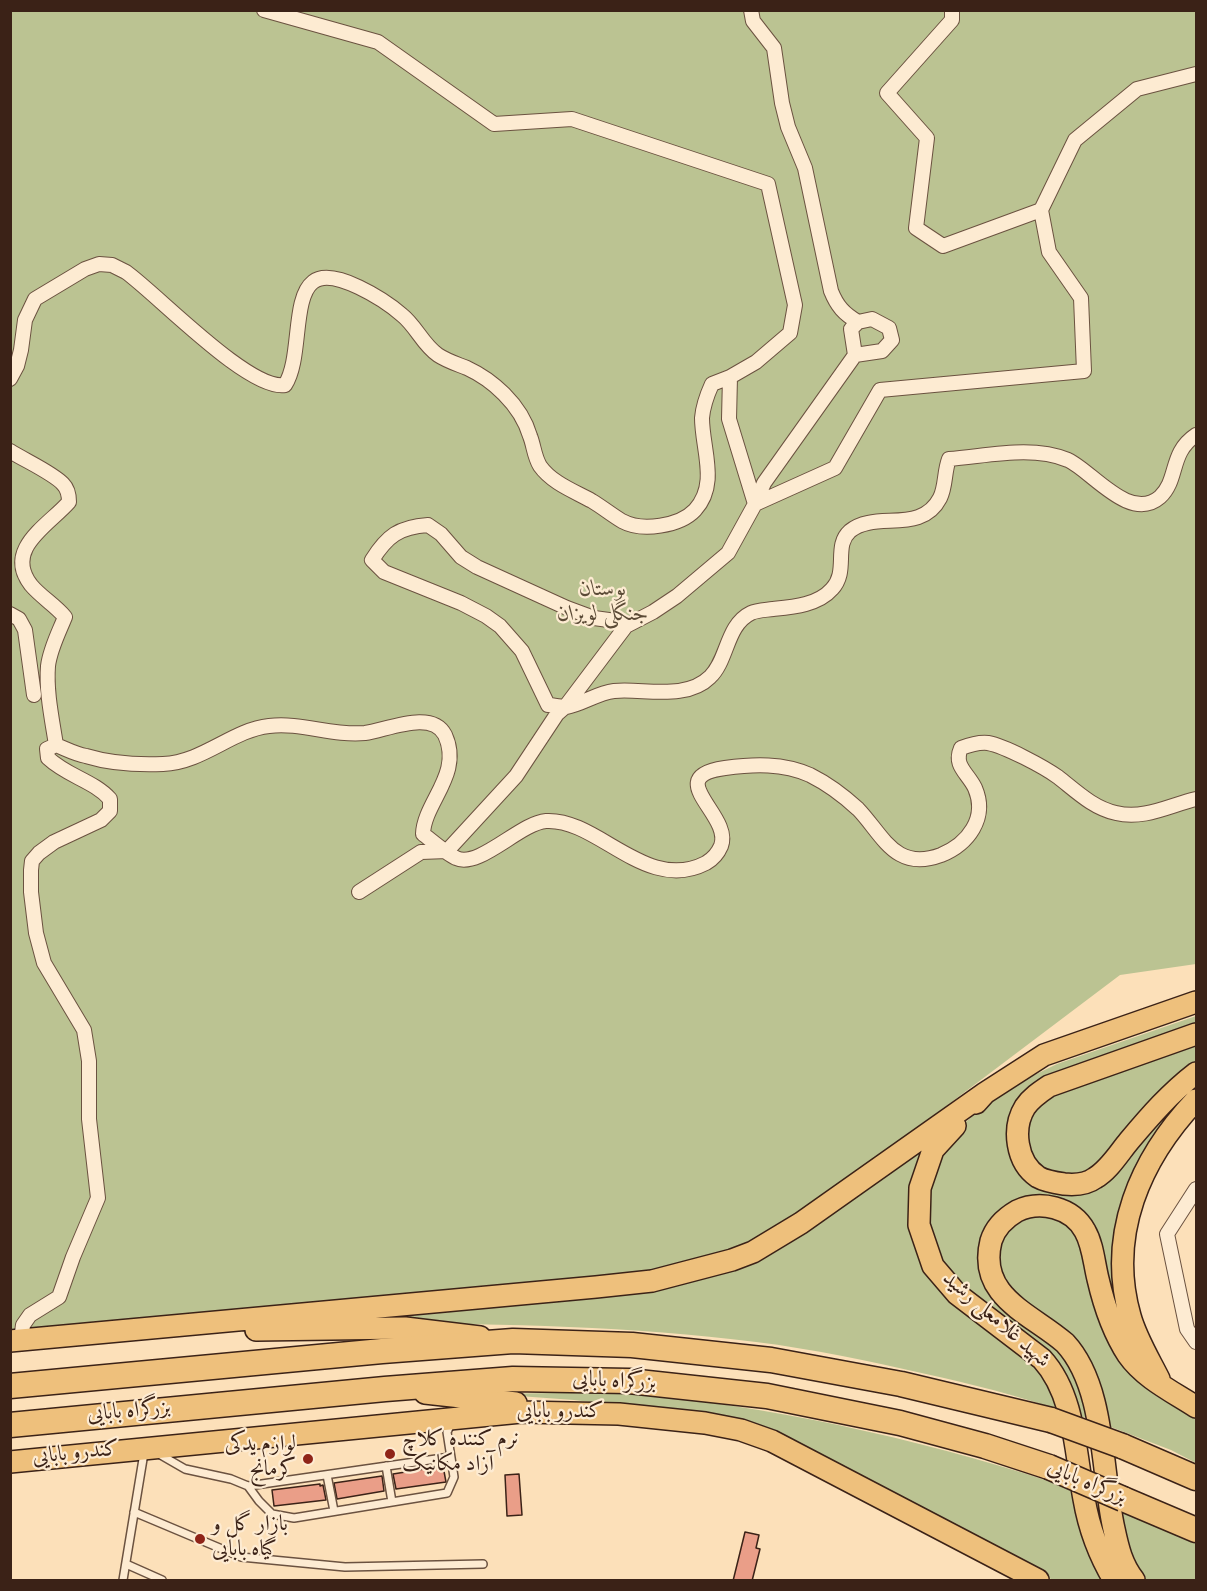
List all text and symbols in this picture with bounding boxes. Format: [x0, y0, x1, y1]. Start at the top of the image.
park label: بوستان جنگلی لویزان [557, 578, 649, 630]
street label: شهید غلامعلی رشید [935, 1267, 1055, 1375]
street label: بزرگراه بابایی [572, 1368, 656, 1398]
street label: بزرگراه بابایی [86, 1396, 172, 1430]
street label: کندرو بابایی [516, 1400, 604, 1426]
place label: نرم کننده کلاچ آزاد مکانیک [402, 1428, 519, 1480]
place label: لوازم یدکی کرمانج [225, 1433, 296, 1484]
street label: کندرو بابایی [31, 1437, 121, 1473]
marker: نرم کننده کلاچ آزاد مکانیک [383, 1447, 397, 1461]
marker: لوازم یدکی کرمانج [301, 1452, 315, 1466]
street label: بزرگراه بابایی [1042, 1456, 1130, 1512]
place label: بازار گل و گیاه بابایی [212, 1513, 288, 1564]
marker: بازار گل و گیاه بابایی [193, 1532, 207, 1546]

